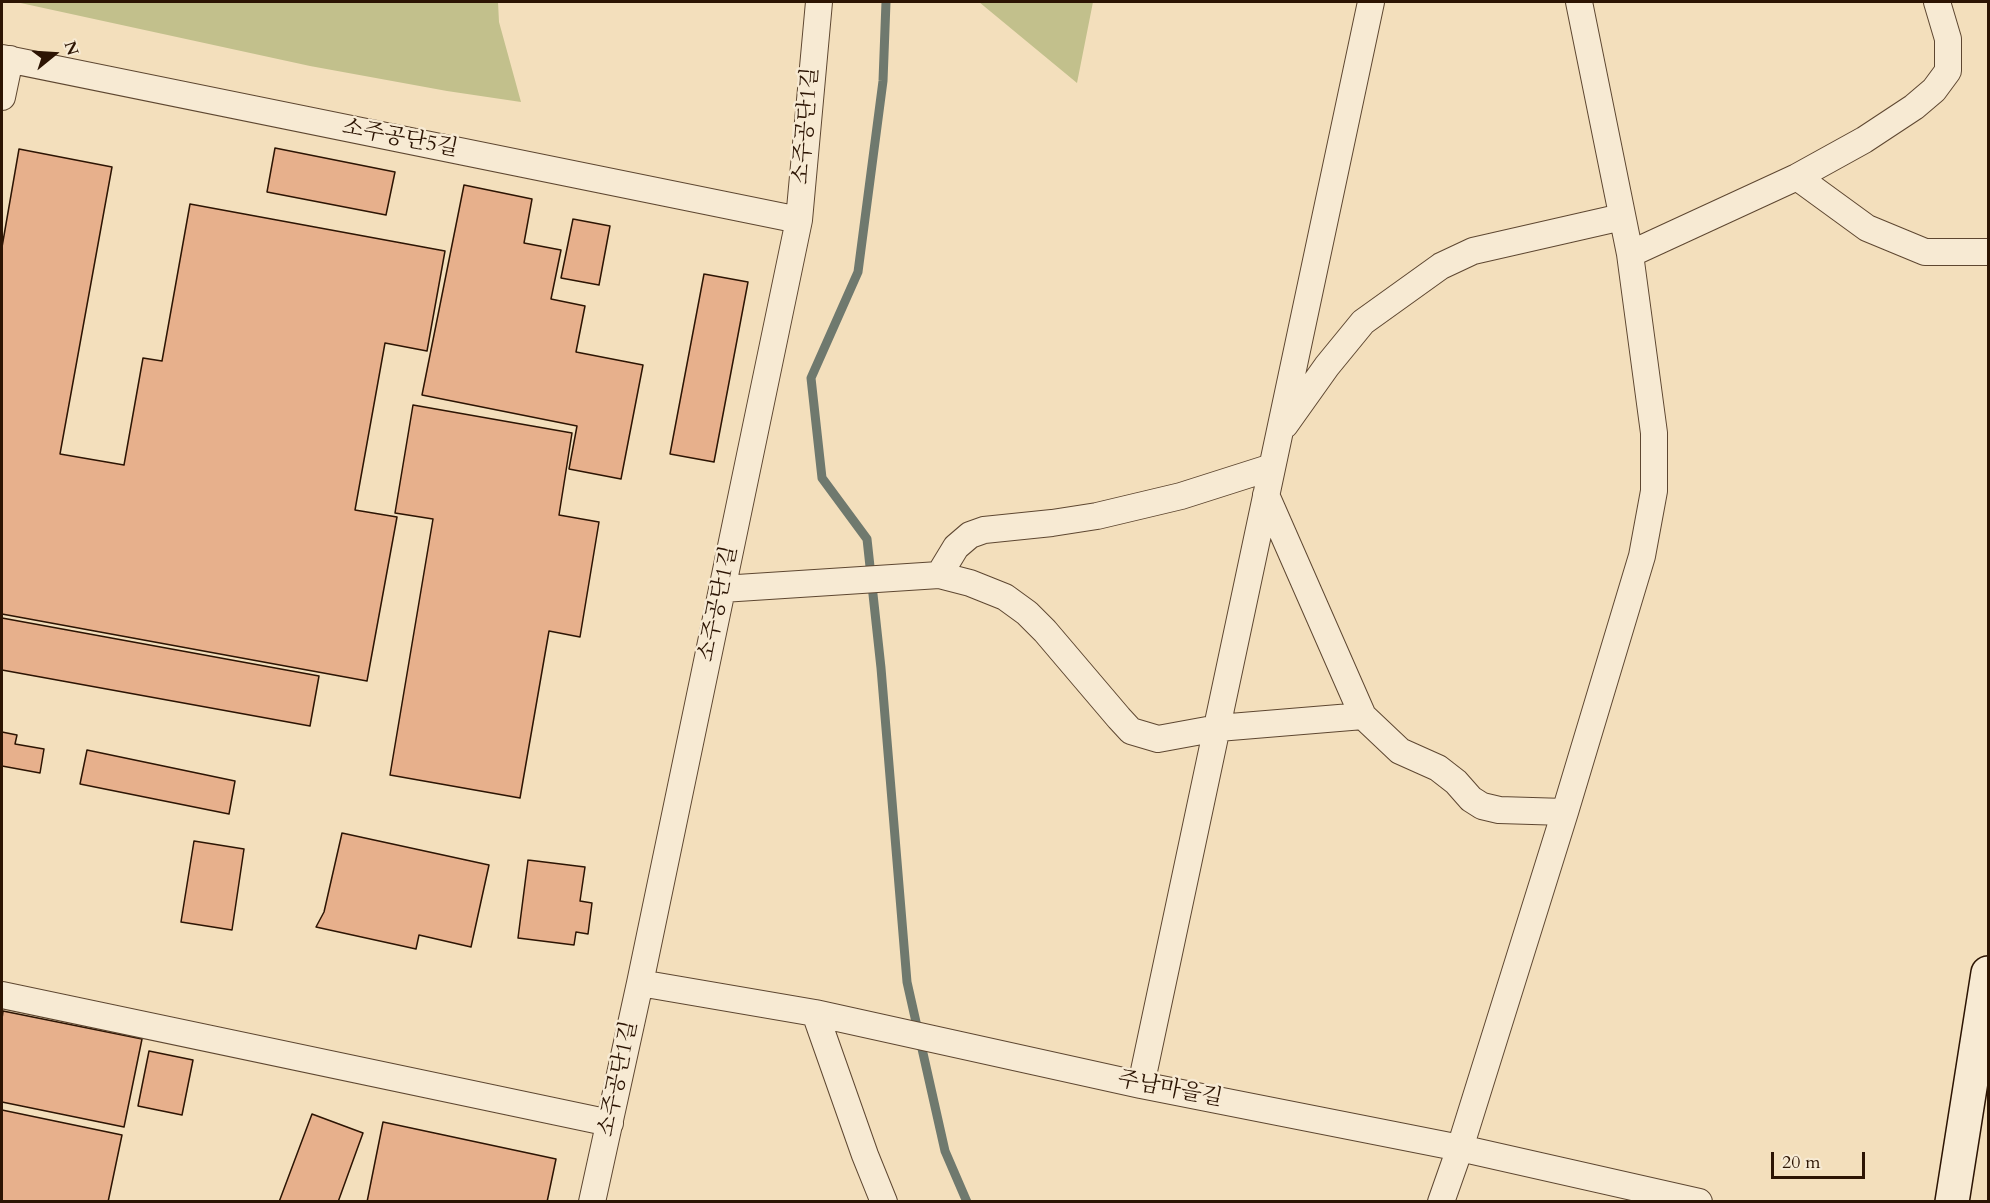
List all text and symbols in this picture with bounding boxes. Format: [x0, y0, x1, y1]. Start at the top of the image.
north arrow [24, 24, 84, 84]
text: N [59, 38, 84, 58]
street label: 소주공단1길 [789, 66, 825, 186]
street label: 소주공단5길 [340, 115, 460, 163]
street label: 소주공단1길 [694, 544, 744, 664]
street label: 소주공단1길 [594, 1019, 644, 1139]
street label: 주남마을길 [1115, 1067, 1225, 1113]
scale bar [1774, 1140, 1868, 1178]
text: 20 m [1782, 1150, 1821, 1175]

